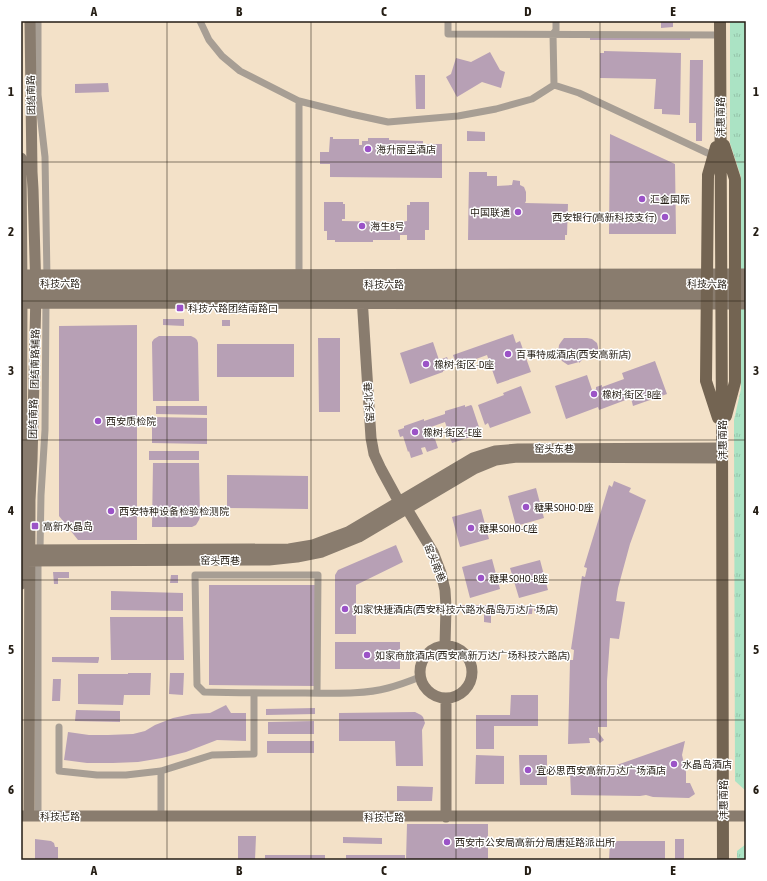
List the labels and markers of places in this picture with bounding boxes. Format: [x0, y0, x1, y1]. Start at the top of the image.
marker: 海升丽呈酒店 [363, 144, 373, 154]
place label: 海升丽呈酒店 [376, 144, 436, 155]
marker: 汇金国际 [637, 194, 647, 204]
place label: 汇金国际 [650, 194, 690, 205]
place label: 中国联通 [470, 207, 510, 218]
marker: 中国联通 [513, 207, 523, 217]
place label: 西安银行(高新科技支行) [552, 212, 657, 223]
marker: 西安银行(高新科技支行) [660, 212, 670, 222]
marker: 海生8号 [357, 221, 367, 231]
place label: 海生8号 [370, 221, 405, 232]
marker: 科技六路团结南路口 [175, 303, 185, 313]
place label: 科技六路团结南路口 [188, 303, 278, 314]
marker: 百事特威酒店(西安高新店) [503, 349, 513, 359]
place label: 百事特威酒店(西安高新店) [516, 349, 631, 360]
marker: 橡树·街区-D座 [421, 359, 431, 369]
place label: 橡树·街区-D座 [434, 359, 494, 370]
marker: 橡树·街区-B座 [589, 389, 599, 399]
place label: 橡树·街区-B座 [602, 389, 661, 400]
marker: 西安质检院 [93, 416, 103, 426]
place label: 西安质检院 [106, 416, 156, 427]
marker: 橡树·街区-E座 [410, 427, 420, 437]
place label: 橡树·街区-E座 [423, 427, 482, 438]
marker: 糖果SOHO-D座 [521, 502, 531, 512]
place label: 糖果SOHO-D座 [534, 502, 594, 513]
marker: 西安特种设备检验检测院 [106, 506, 116, 516]
place label: 西安特种设备检验检测院 [119, 506, 229, 517]
marker: 高新水晶岛 [30, 521, 40, 531]
place label: 高新水晶岛 [43, 521, 93, 532]
marker: 糖果SOHO-C座 [466, 523, 476, 533]
place label: 糖果SOHO-C座 [479, 523, 538, 534]
marker: 糖果SOHO-B座 [476, 573, 486, 583]
place label: 糖果SOHO-B座 [489, 573, 548, 584]
marker: 如家快捷酒店(西安科技六路水晶岛万达广场店) [340, 604, 350, 614]
place label: 如家快捷酒店(西安科技六路水晶岛万达广场店) [353, 604, 558, 615]
marker: 如家商旅酒店(西安高新万达广场科技六路店) [362, 650, 372, 660]
place label: 如家商旅酒店(西安高新万达广场科技六路店) [375, 650, 570, 661]
marker: 水晶岛酒店 [669, 759, 679, 769]
place label: 水晶岛酒店 [682, 759, 732, 770]
marker: 宜必思西安高新万达广场酒店 [523, 765, 533, 775]
place label: 宜必思西安高新万达广场酒店 [536, 765, 666, 776]
marker: 西安市公安局高新分局唐延路派出所 [442, 837, 452, 847]
place label: 西安市公安局高新分局唐延路派出所 [455, 837, 615, 848]

